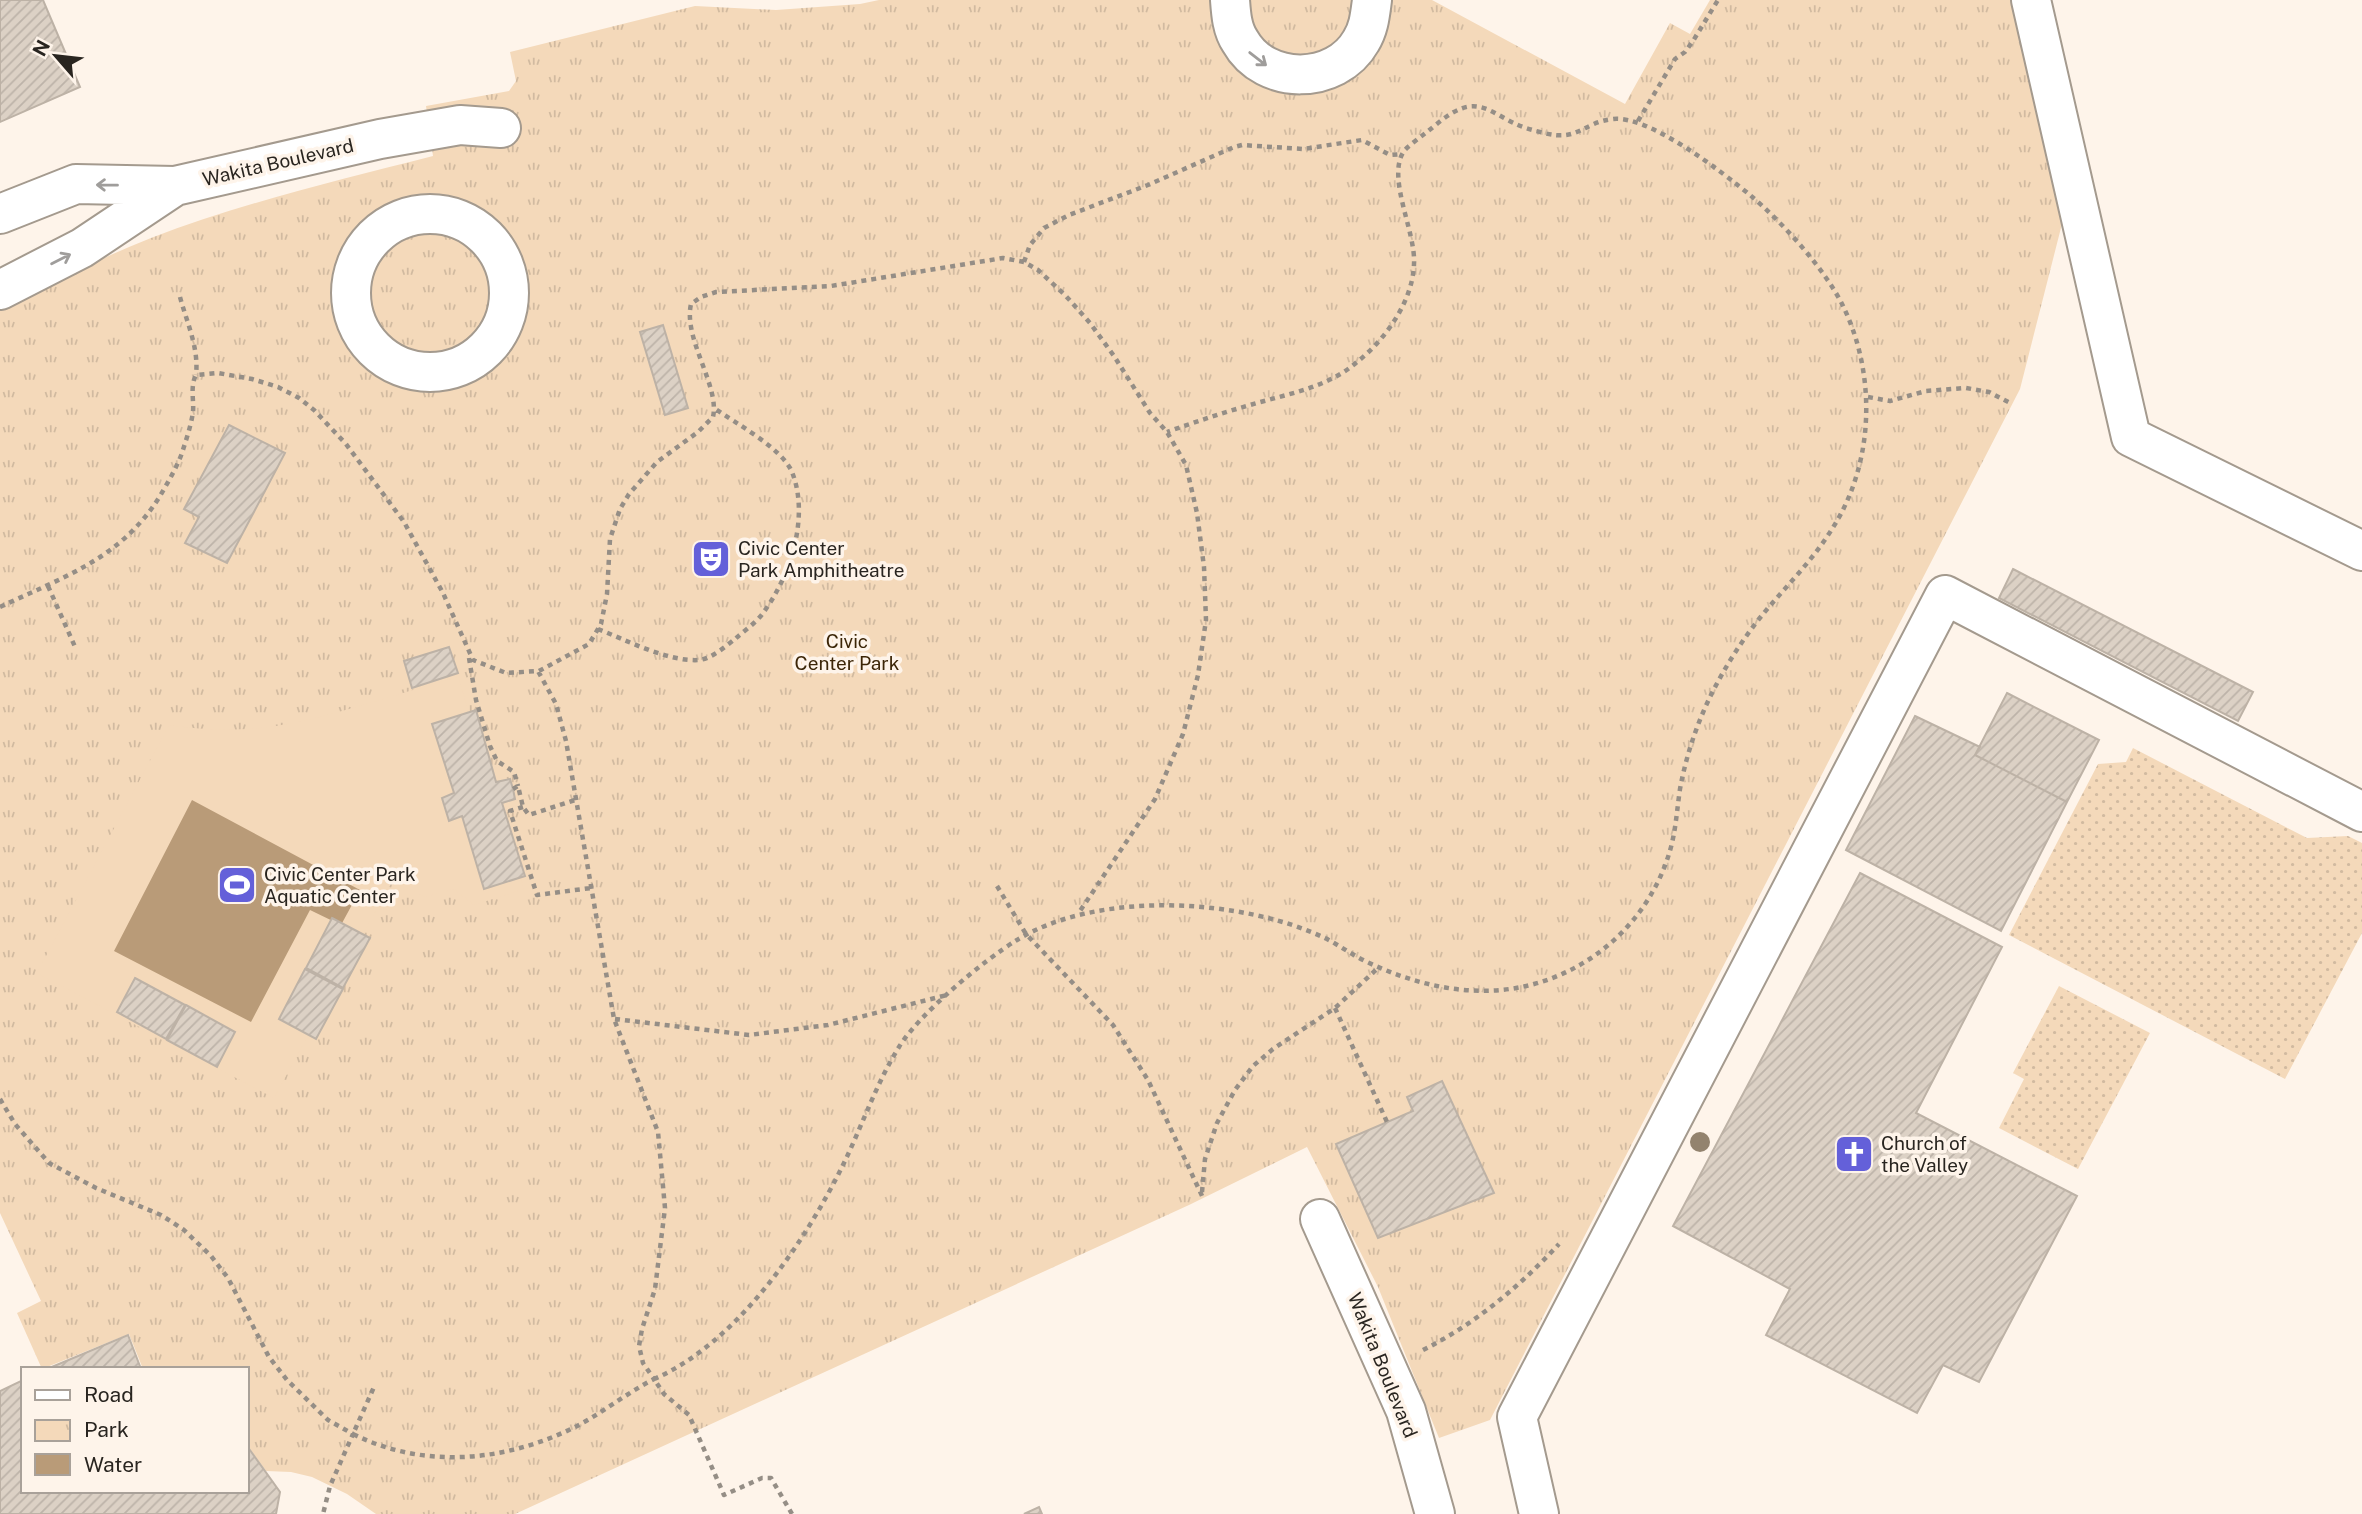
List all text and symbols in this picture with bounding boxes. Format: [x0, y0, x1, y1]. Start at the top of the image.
north arrow [21, 21, 91, 91]
text: N [28, 36, 54, 60]
one-way arrow [1248, 51, 1266, 66]
street label: Wakita Boulevard [200, 134, 356, 190]
one-way arrow [96, 178, 119, 191]
one-way arrow [50, 252, 71, 266]
place label: Civic Center Park Amphitheatre [738, 537, 905, 581]
theatre icon: Civic Center Park Amphitheatre [690, 538, 732, 580]
park label: Civic Center Park [795, 630, 900, 674]
place label: Civic Center Park Aquatic Center [264, 863, 416, 907]
sports icon: Civic Center Park Aquatic Center [216, 864, 258, 906]
place label: Church of the Valley [1881, 1132, 1968, 1176]
church icon: Church of the Valley [1833, 1133, 1875, 1175]
street label: Wakita Boulevard [1344, 1289, 1422, 1441]
legend [21, 1367, 248, 1493]
text: Road [84, 1382, 134, 1407]
text: Park [84, 1417, 129, 1442]
text: Water [84, 1452, 142, 1477]

